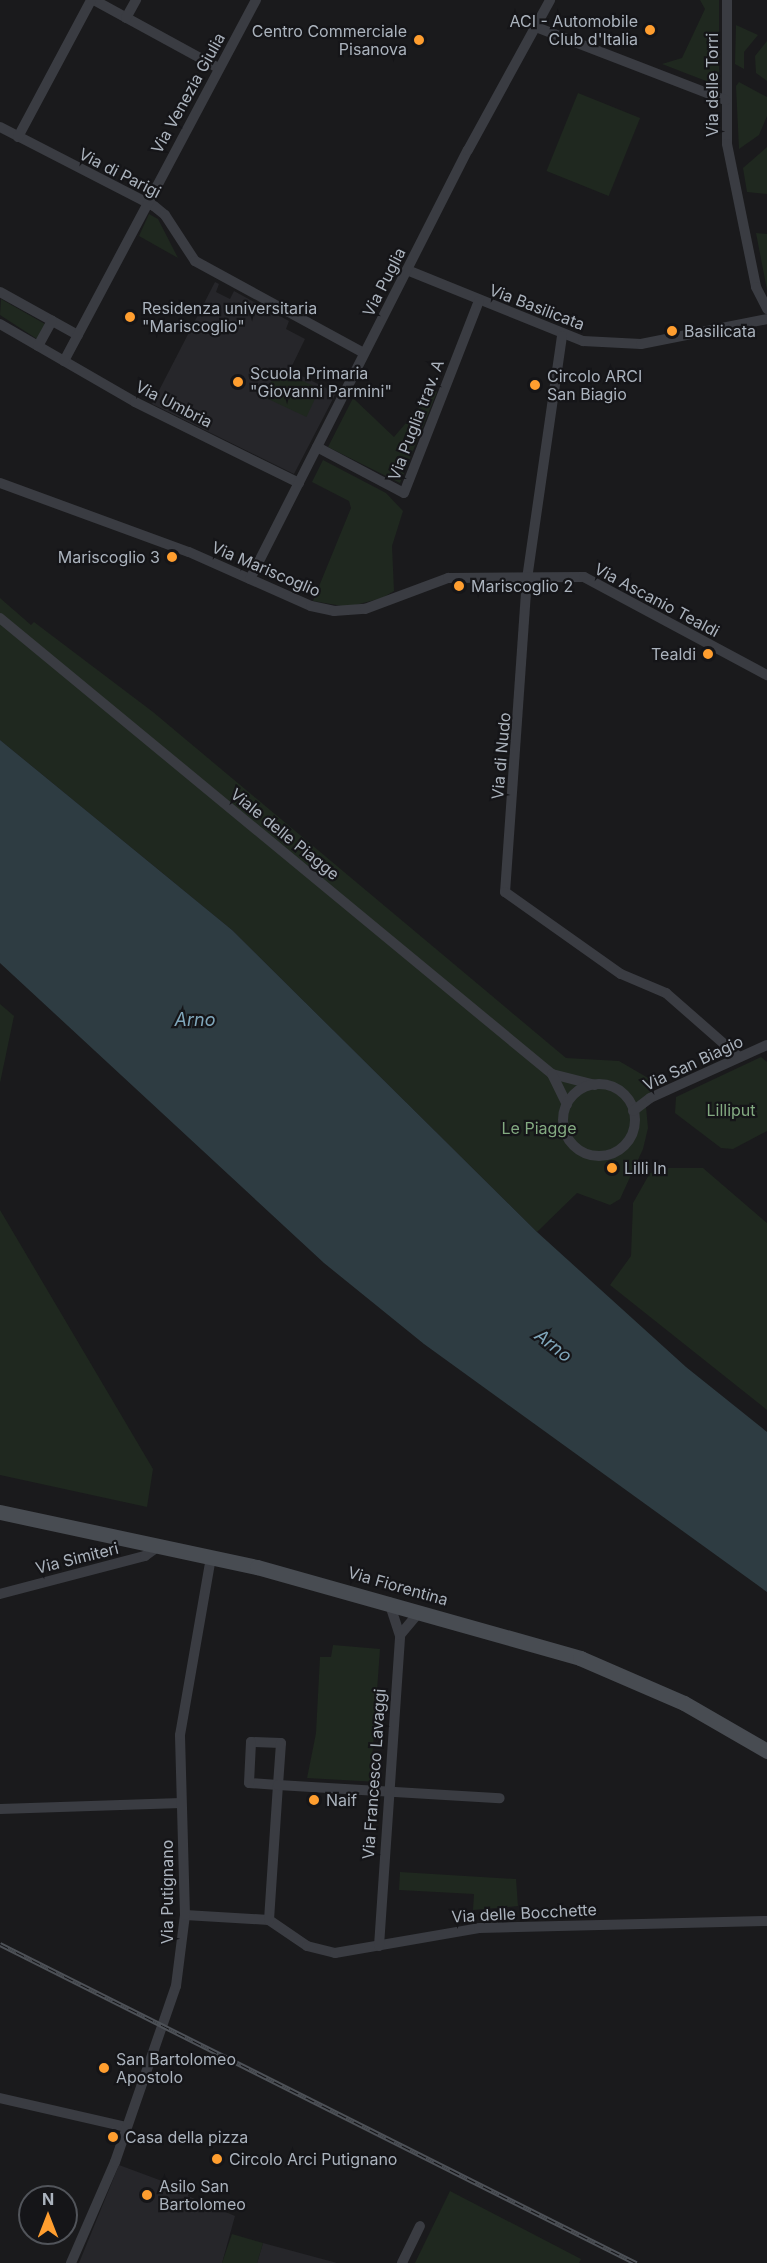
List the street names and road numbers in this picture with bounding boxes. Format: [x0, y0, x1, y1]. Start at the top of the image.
street label: Via Venezia Giulia [147, 29, 229, 157]
street label: Via delle Torri [702, 33, 722, 137]
street label: Via di Parigi [76, 144, 164, 202]
street label: Via Puglia [359, 244, 409, 320]
street label: Via Basilicata [487, 280, 587, 334]
street label: Via Puglia trav. A [384, 357, 448, 483]
street label: Via Umbria [133, 377, 215, 431]
street label: Via Mariscoglio [209, 537, 323, 601]
street label: Via Ascanio Tealdi [591, 559, 723, 641]
street label: Via di Nudo [488, 712, 514, 800]
street label: Viale delle Piagge [227, 784, 343, 884]
street label: Via San Biagio [640, 1031, 746, 1095]
street label: Via Simiteri [33, 1538, 121, 1578]
street label: Via Fiorentina [346, 1563, 450, 1609]
street label: Via Francesco Lavaggi [358, 1688, 390, 1860]
street label: Via Putignano [157, 1840, 177, 1944]
street label: Via delle Bocchette [451, 1900, 597, 1926]

